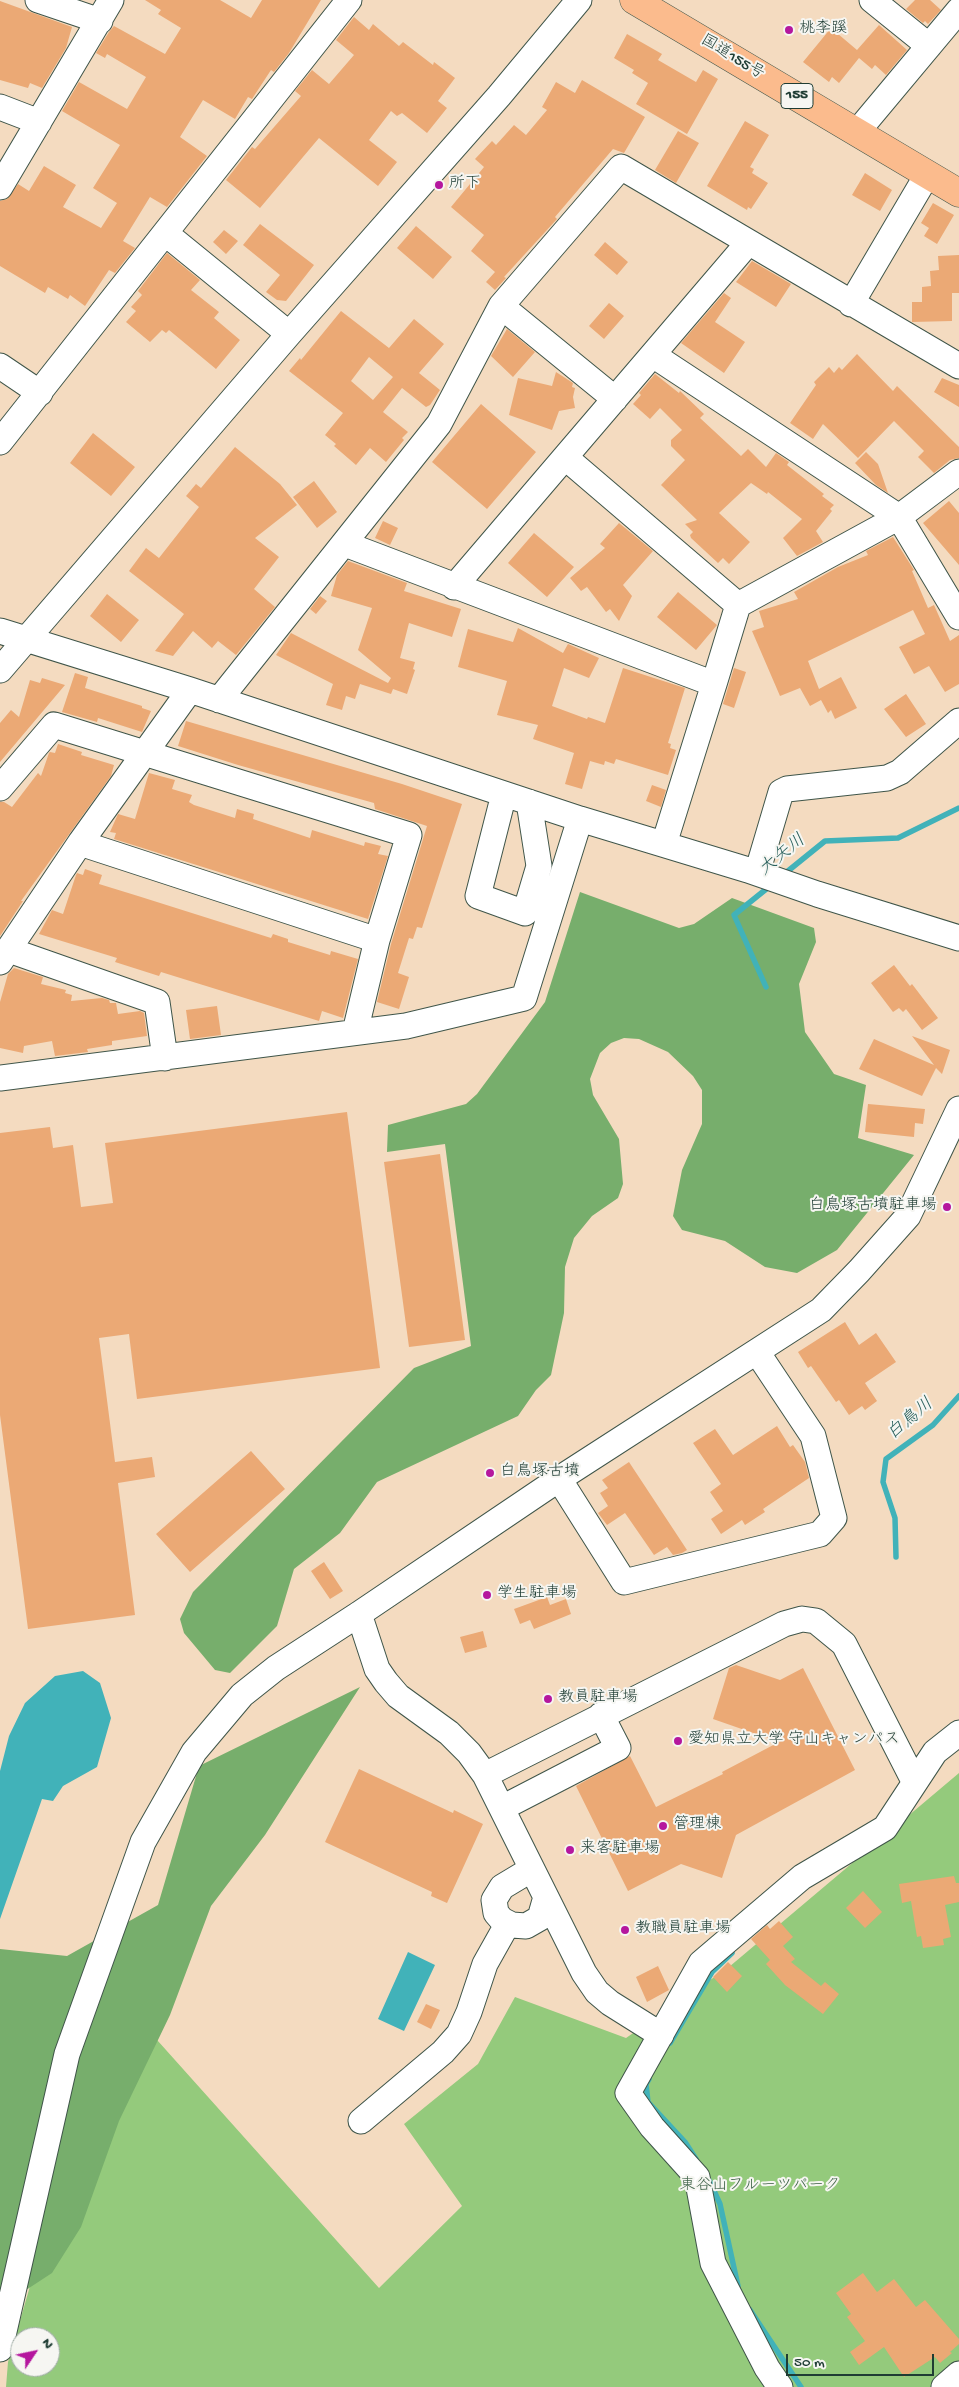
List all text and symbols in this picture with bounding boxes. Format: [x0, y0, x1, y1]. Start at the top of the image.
place label: 桃李蹊 [799, 20, 847, 40]
marker: 桃李蹊 [783, 24, 795, 36]
street label: 国道155号 [697, 31, 767, 85]
road number: 155 [781, 84, 813, 108]
place label: 所下 [449, 175, 481, 195]
marker: 所下 [433, 179, 445, 191]
water label: 大矢川 [755, 831, 811, 881]
place label: 白鳥塚古墳駐車場 [809, 1197, 937, 1217]
marker: 白鳥塚古墳駐車場 [941, 1201, 953, 1213]
water label: 白鳥川 [883, 1394, 939, 1446]
place label: 白鳥塚古墳 [500, 1463, 580, 1483]
marker: 白鳥塚古墳 [484, 1467, 496, 1479]
place label: 学生駐車場 [497, 1585, 577, 1605]
marker: 学生駐車場 [481, 1589, 493, 1601]
place label: 教員駐車場 [558, 1689, 638, 1709]
marker: 教員駐車場 [542, 1693, 554, 1705]
place label: 愛知県立大学 守山キャンパス [688, 1731, 900, 1751]
marker: 愛知県立大学 守山キャンパス [672, 1735, 684, 1747]
place label: 管理棟 [673, 1816, 721, 1836]
marker: 管理棟 [657, 1820, 669, 1832]
place label: 来客駐車場 [580, 1840, 660, 1860]
marker: 来客駐車場 [564, 1844, 576, 1856]
place label: 教職員駐車場 [635, 1920, 731, 1940]
marker: 教職員駐車場 [619, 1924, 631, 1936]
park label: 東谷山フルーツパーク [680, 2177, 840, 2197]
north arrow [10, 2327, 60, 2377]
text: N [37, 2335, 57, 2352]
scale bar [789, 2344, 936, 2376]
text: 50 m [794, 2354, 825, 2372]

